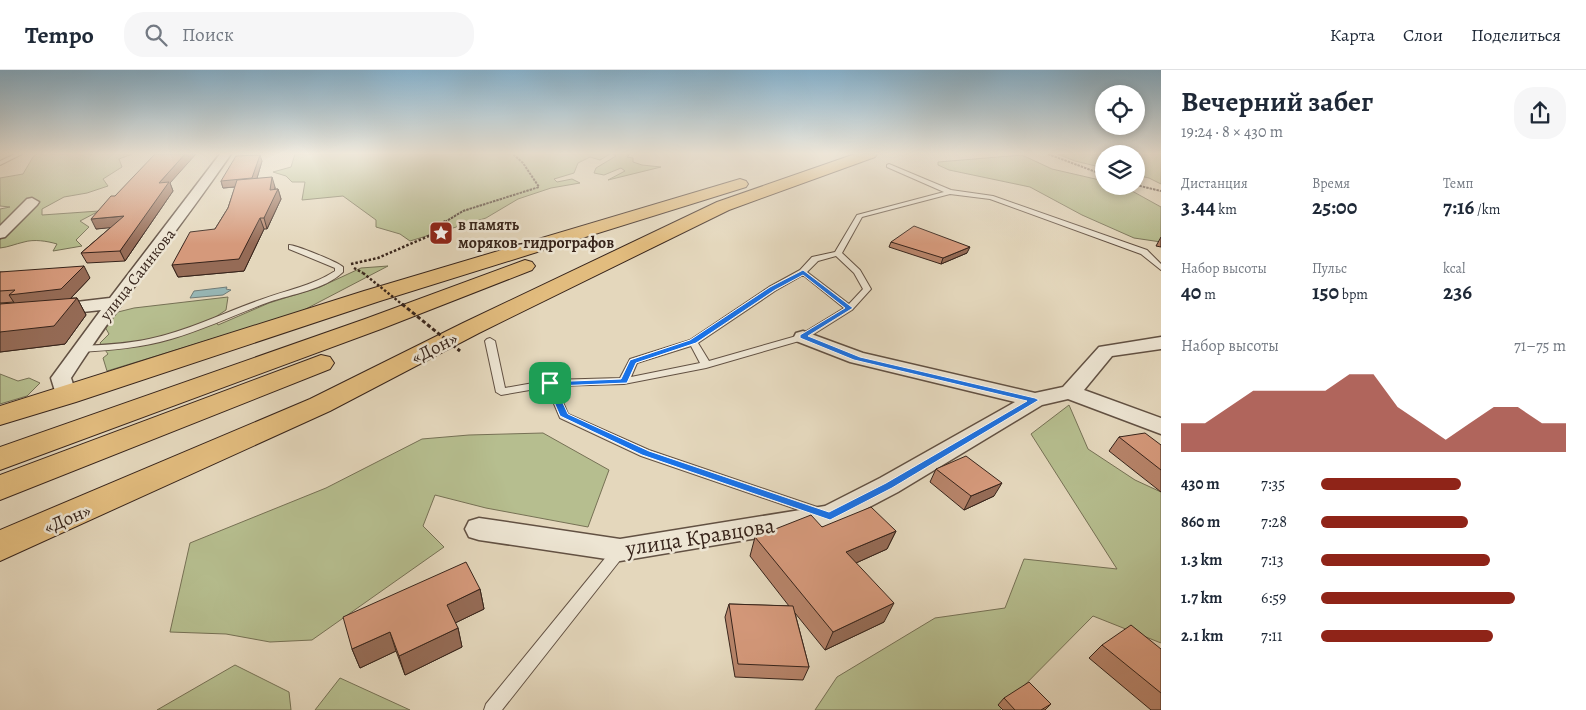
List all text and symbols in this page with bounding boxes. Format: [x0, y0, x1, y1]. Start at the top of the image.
search box [124, 12, 474, 57]
text: Tempo [25, 19, 94, 51]
icon: search [142, 21, 170, 49]
text: Поиск [182, 22, 234, 48]
text: Карта [1330, 23, 1375, 47]
text: Слои [1403, 23, 1443, 47]
text: Поделиться [1471, 23, 1561, 47]
text: Вечерний забег [1181, 83, 1373, 121]
map controls [1095, 85, 1145, 195]
button: locate [1095, 85, 1145, 135]
button: share [1514, 87, 1566, 139]
text: 19:24 · 8 × 430 m [1181, 121, 1283, 143]
button: layers [1095, 145, 1145, 195]
text: Дистанция [1181, 174, 1248, 193]
text: Время [1312, 174, 1350, 193]
text: Темп [1443, 174, 1474, 193]
text: 3.44 [1181, 193, 1216, 221]
text: 25:00 [1312, 193, 1357, 221]
text: 7:16 [1443, 193, 1474, 221]
text: km [1216, 200, 1237, 219]
text: /km [1474, 200, 1500, 219]
place label: в память моряков-гидрографов [458, 214, 614, 254]
place icon: в память моряков-гидрографов [428, 220, 454, 246]
street label: улица Саинкова [94, 224, 181, 326]
text: Набор высоты [1181, 259, 1267, 278]
text: Пульс [1312, 259, 1347, 278]
text: kcal [1443, 259, 1465, 278]
text: 40 [1181, 278, 1201, 306]
text: 150 [1312, 278, 1339, 306]
text: 236 [1443, 278, 1472, 306]
text: m [1201, 285, 1216, 304]
text: bpm [1339, 285, 1368, 304]
street label: «Дон» [407, 325, 462, 371]
text: Набор высоты [1181, 335, 1279, 357]
text: 71–75 m [1514, 335, 1566, 357]
pin [529, 362, 571, 404]
icon: arrive [536, 369, 564, 397]
text: 430 m [1181, 473, 1220, 495]
text: 7:35 [1261, 473, 1285, 495]
street label: «Дон» [40, 497, 95, 540]
street label: улица Кравцова [623, 510, 778, 564]
text: 860 m [1181, 511, 1220, 533]
text: 7:28 [1261, 511, 1287, 533]
text: 1.3 km [1181, 549, 1222, 571]
text: 7:13 [1261, 549, 1284, 571]
text: 1.7 km [1181, 587, 1222, 609]
text: 6:59 [1261, 587, 1286, 609]
text: 2.1 km [1181, 625, 1223, 647]
text: 7:11 [1261, 625, 1282, 647]

